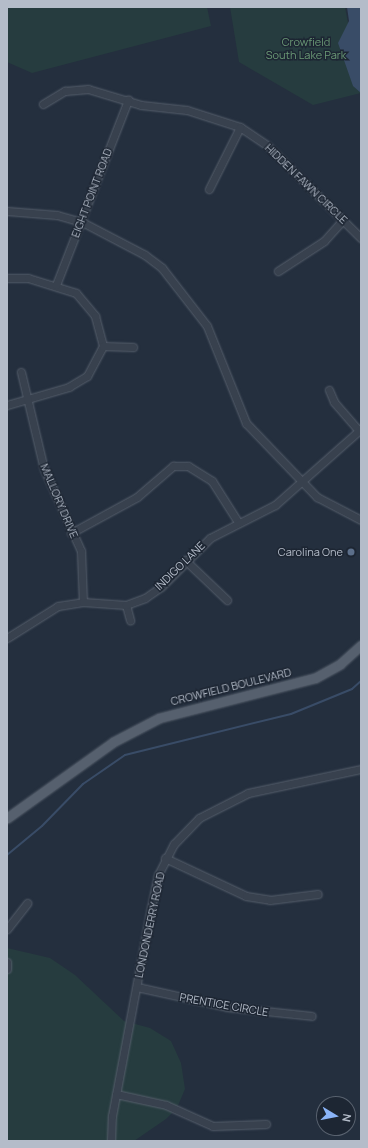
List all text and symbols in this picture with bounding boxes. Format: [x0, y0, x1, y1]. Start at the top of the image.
park label: Crowfield South Lake Park [266, 36, 346, 62]
street label: HIDDEN FAWN CIRCLE [262, 141, 350, 227]
street label: EIGHT POINT ROAD [69, 146, 115, 240]
street label: MALLORY DRIVE [37, 462, 81, 540]
street label: INDIGO LANE [152, 539, 208, 593]
place label: Carolina One [278, 545, 343, 559]
marker: Carolina One [346, 547, 356, 557]
street label: CROWFIELD BOULEVARD [169, 666, 293, 708]
street label: LONDONDERRY ROAD [132, 871, 168, 979]
street label: PRENTICE CIRCLE [179, 991, 269, 1019]
north arrow [316, 1096, 356, 1136]
text: N [339, 1113, 355, 1123]

